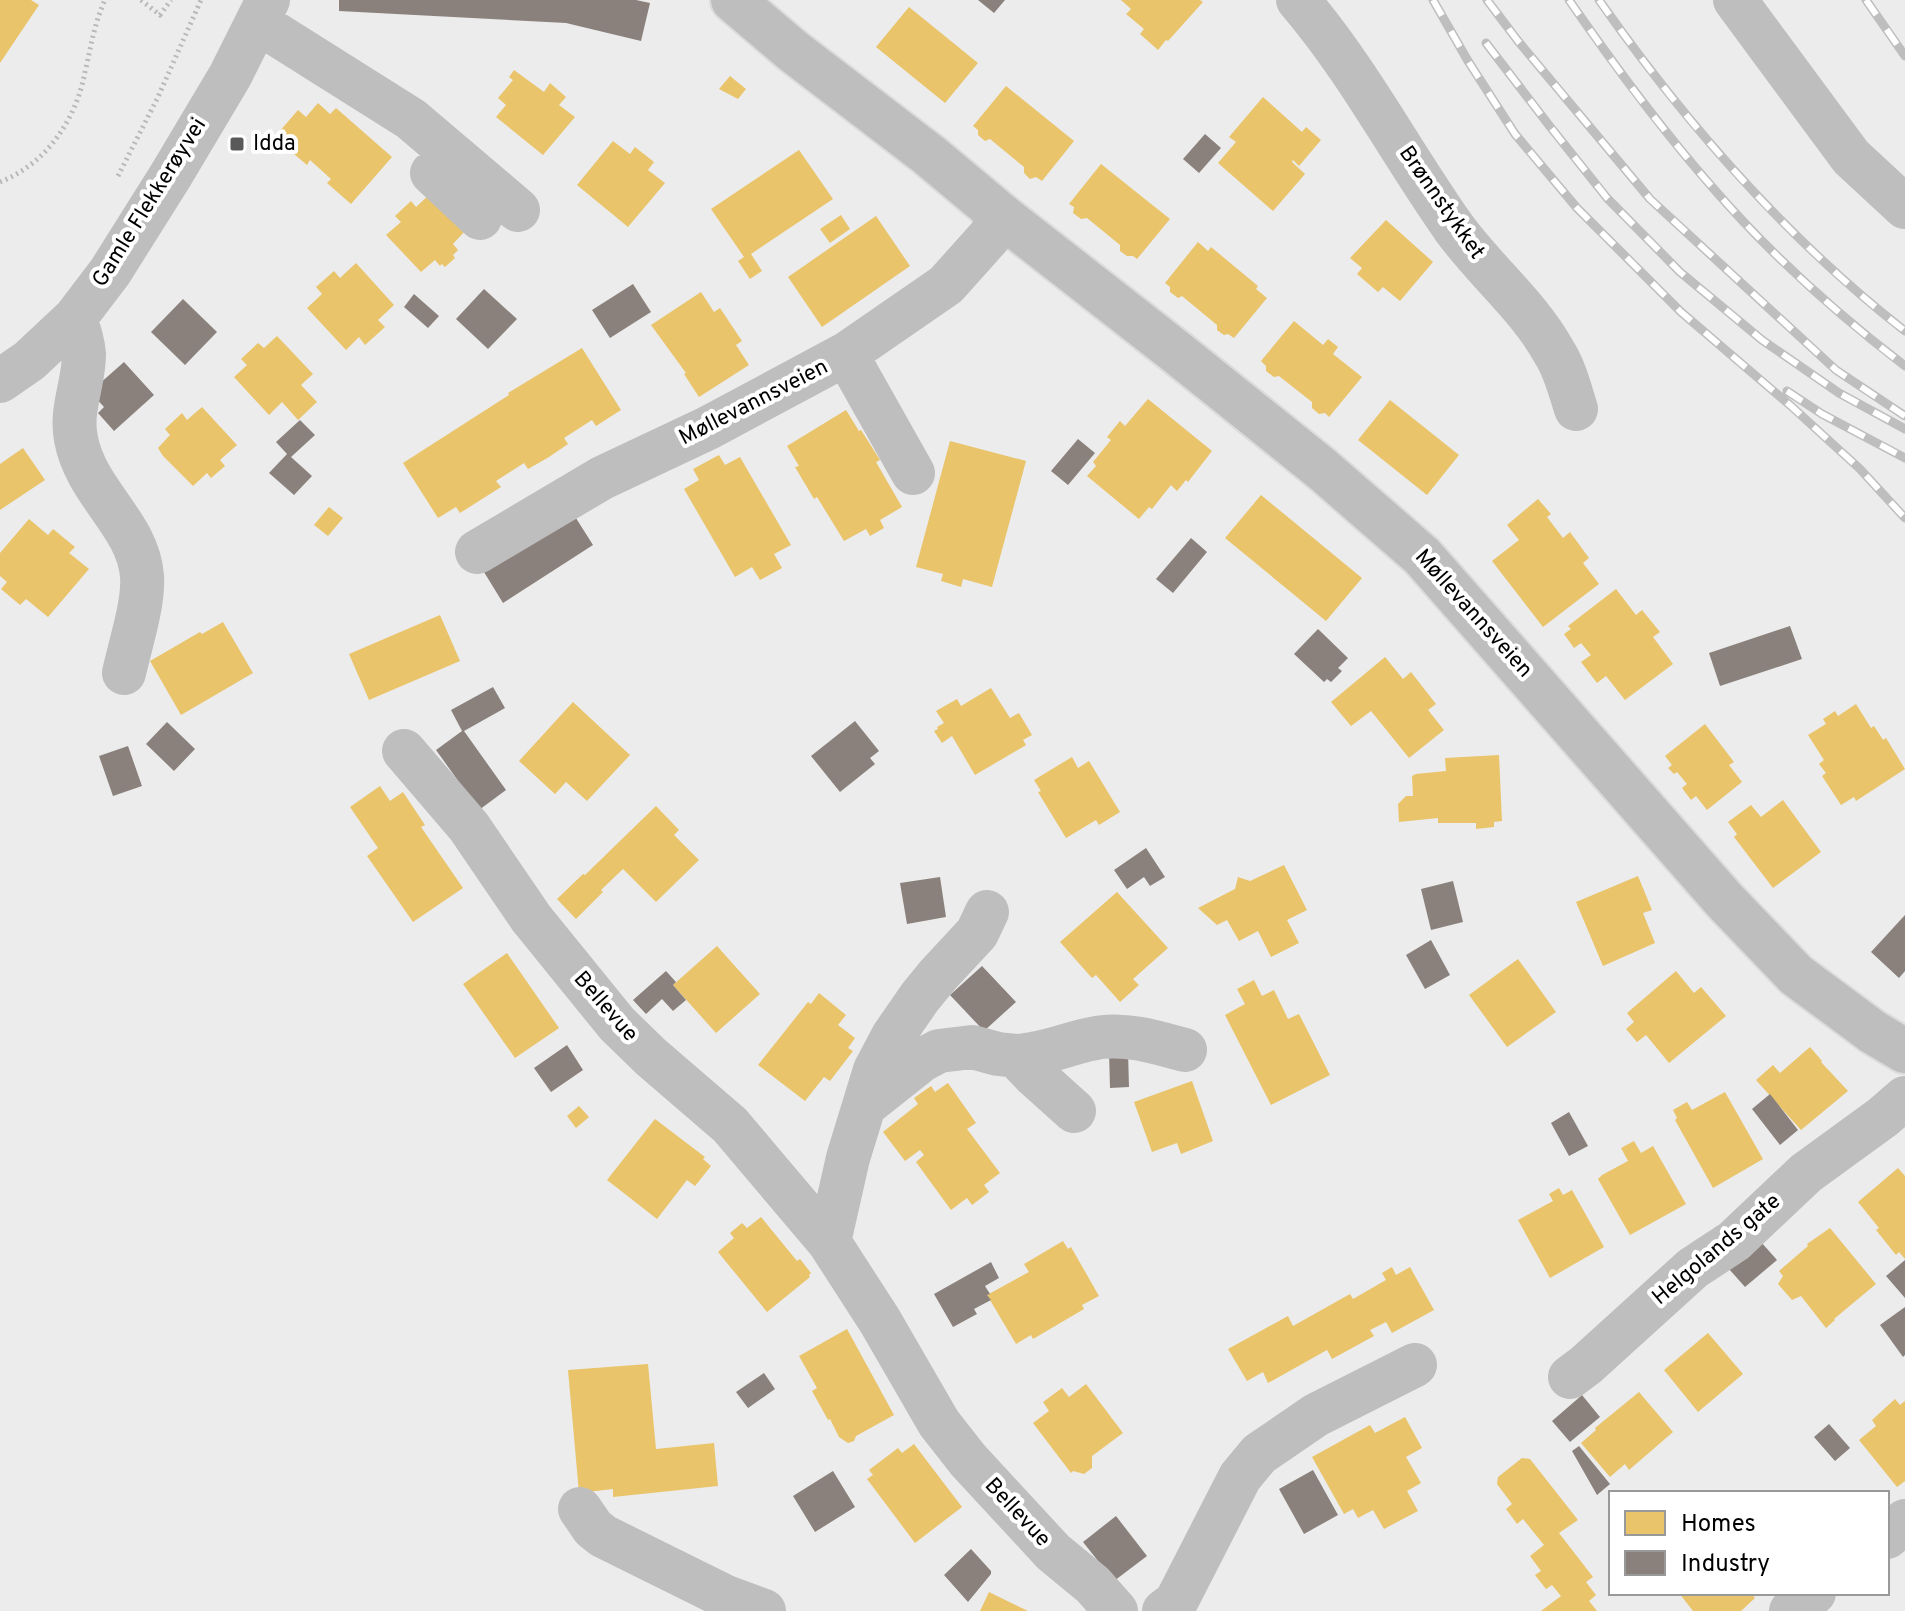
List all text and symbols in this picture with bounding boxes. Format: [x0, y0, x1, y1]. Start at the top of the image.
street label: Gamle Flekkerøyvei [87, 114, 213, 292]
place label: Idda [253, 131, 296, 158]
marker: Idda [228, 135, 246, 153]
street label: Brønnstykket [1392, 141, 1490, 265]
street label: Møllevannsveien [675, 354, 833, 452]
street label: Møllevannsveien [1408, 544, 1538, 684]
street label: Bellevue [567, 966, 643, 1048]
street label: Helgolands gate [1647, 1188, 1787, 1312]
street label: Bellevue [978, 1473, 1056, 1553]
legend [1609, 1491, 1889, 1595]
text: Homes [1681, 1510, 1756, 1540]
text: Industry [1681, 1550, 1770, 1580]

